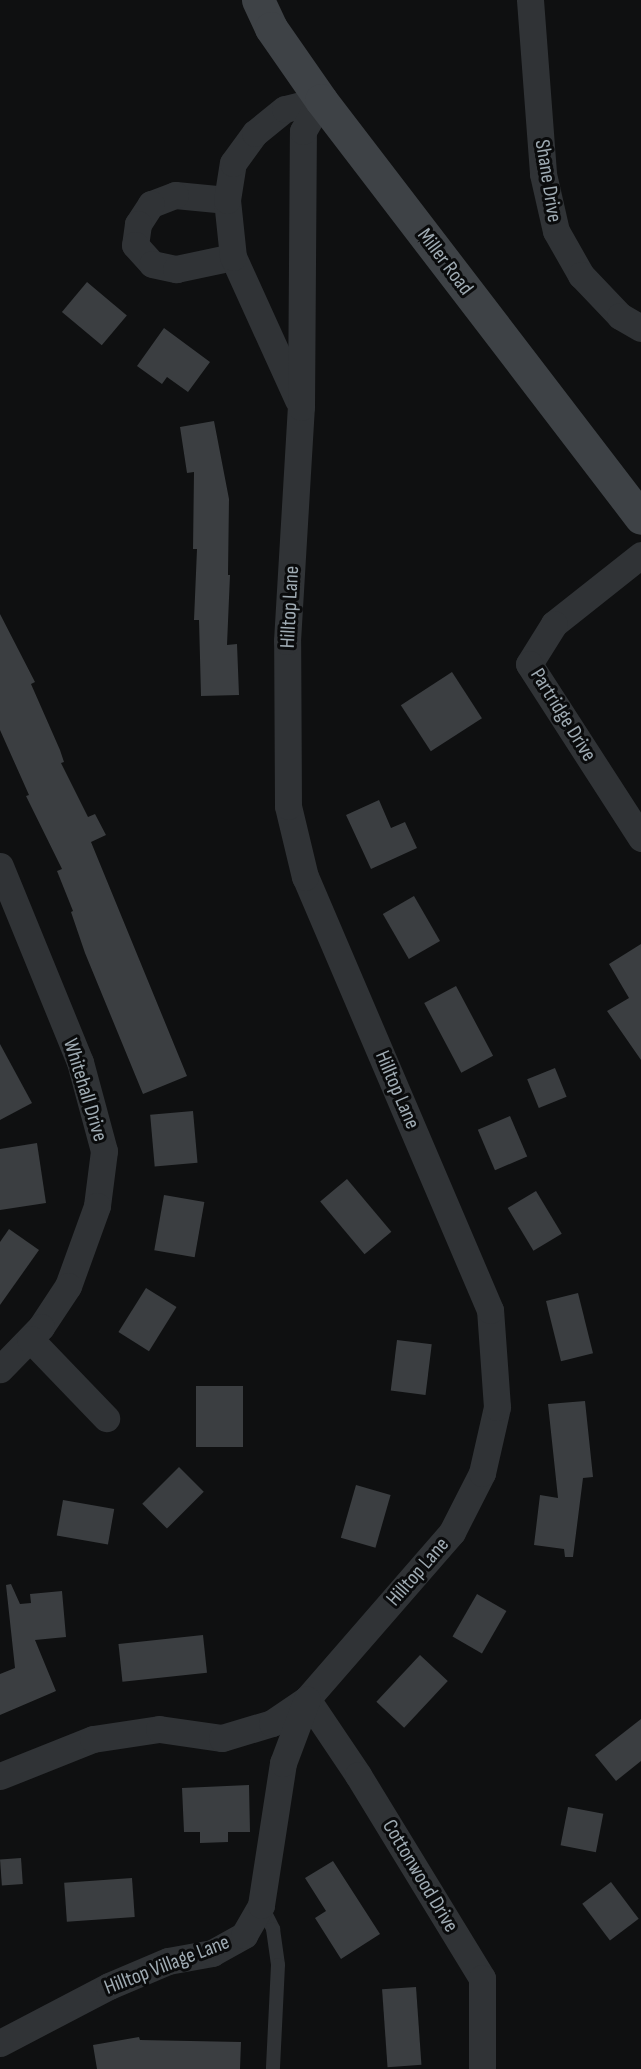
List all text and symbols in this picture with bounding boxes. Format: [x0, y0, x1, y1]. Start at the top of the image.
street label: Shane Drive [529, 138, 567, 224]
street label: Miller Road [412, 224, 478, 300]
street label: Hilltop Lane [275, 565, 305, 649]
street label: Partridge Drive [525, 664, 601, 766]
street label: Whitehall Drive [57, 1036, 113, 1144]
street label: Hilltop Lane [369, 1047, 425, 1133]
street label: Hilltop Lane [381, 1533, 455, 1611]
street label: Cottonwood Drive [377, 1815, 463, 1937]
street label: Hilltop Village Lane [101, 1930, 233, 2000]

